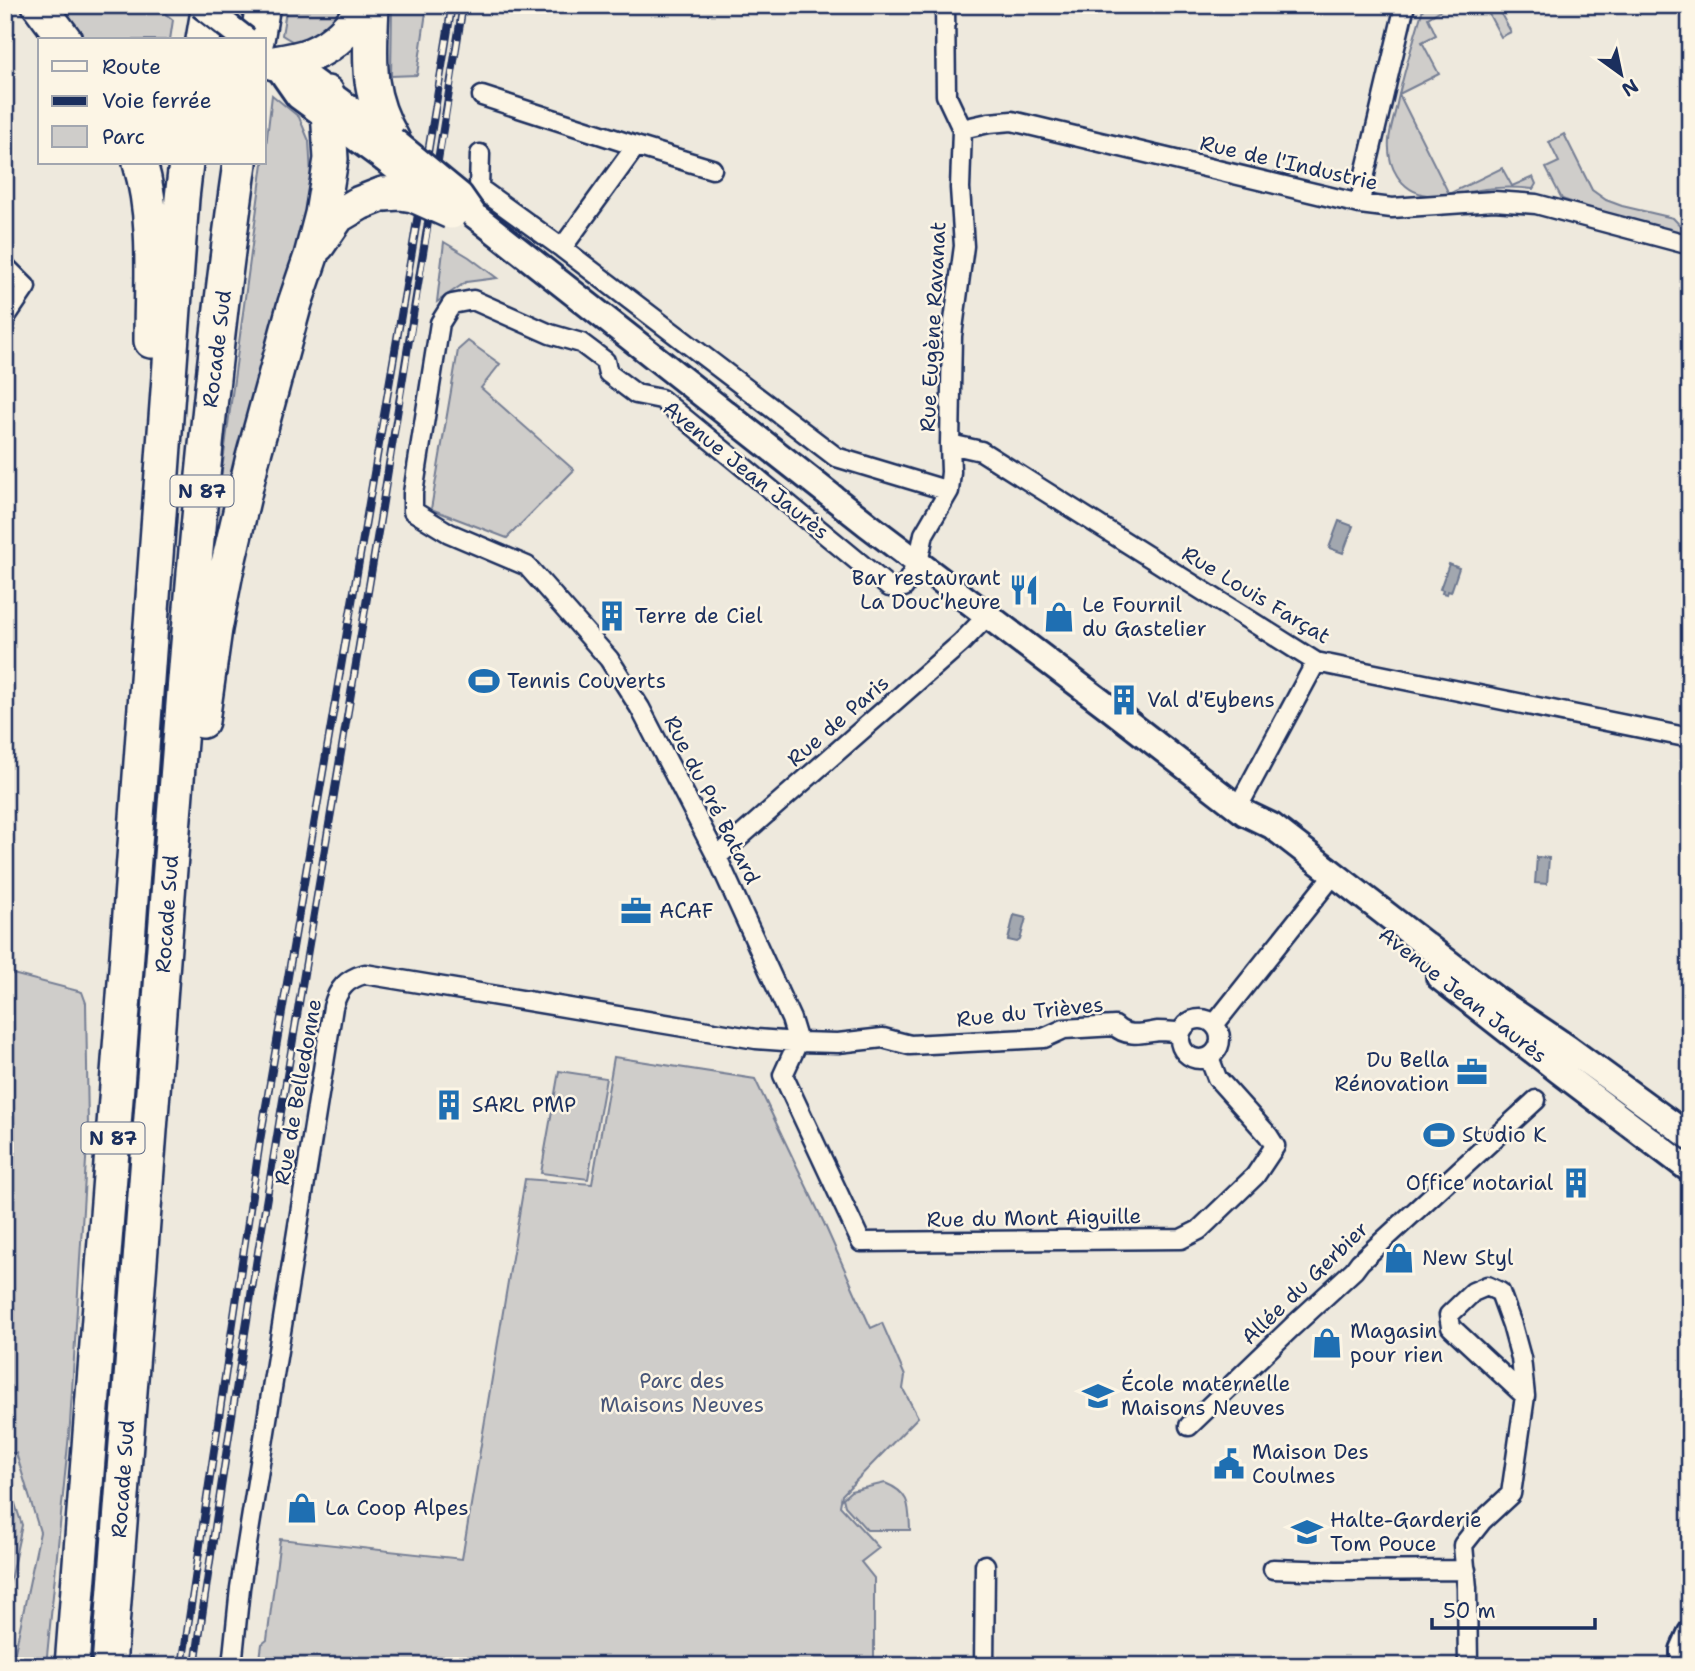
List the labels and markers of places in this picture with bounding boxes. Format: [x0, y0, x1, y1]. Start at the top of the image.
place label: Bar restaurant La Douc'heure [852, 564, 1001, 616]
restaurant icon: Bar restaurant La Douc'heure [1007, 573, 1041, 607]
place label: Le Fournil du Gastelier [1082, 591, 1207, 643]
building icon: Terre de Ciel [595, 599, 629, 633]
shop icon: Le Fournil du Gastelier [1042, 600, 1076, 634]
place label: Terre de Ciel [635, 602, 763, 630]
sports icon: Tennis Couverts [467, 664, 501, 698]
place label: Tennis Couverts [507, 667, 666, 695]
building icon: Val d'Eybens [1107, 683, 1141, 717]
place label: Val d'Eybens [1147, 686, 1275, 714]
office icon: ACAF [619, 894, 653, 928]
place label: ACAF [659, 897, 714, 925]
place label: Du Bella Rénovation [1335, 1046, 1449, 1098]
office icon: Du Bella Rénovation [1455, 1055, 1489, 1089]
building icon: SARL PMP [432, 1088, 466, 1122]
place label: SARL PMP [472, 1091, 576, 1119]
sports icon: Studio K [1422, 1118, 1456, 1152]
place label: Studio K [1462, 1121, 1547, 1149]
building icon: Office notarial [1559, 1166, 1593, 1200]
place label: Office notarial [1406, 1169, 1554, 1197]
shop icon: New Styl [1382, 1241, 1416, 1275]
place label: New Styl [1422, 1244, 1514, 1272]
place label: Magasin pour rien [1350, 1317, 1443, 1369]
shop icon: Magasin pour rien [1310, 1326, 1344, 1360]
place label: École maternelle Maisons Neuves [1121, 1369, 1290, 1422]
school or university icon: École maternelle Maisons Neuves [1081, 1379, 1115, 1413]
place label: Maison Des Coulmes [1252, 1438, 1369, 1490]
public building icon: Maison Des Coulmes [1212, 1447, 1246, 1481]
shop icon: La Coop Alpes [285, 1491, 319, 1525]
place label: La Coop Alpes [325, 1494, 469, 1522]
place label: Halte-Garderie Tom Pouce [1330, 1506, 1482, 1558]
school or university icon: Halte-Garderie Tom Pouce [1290, 1515, 1324, 1549]

